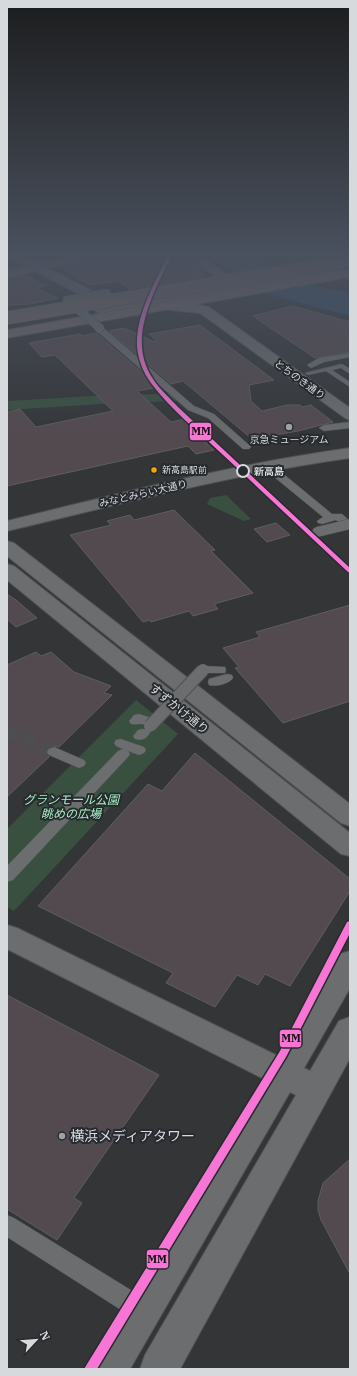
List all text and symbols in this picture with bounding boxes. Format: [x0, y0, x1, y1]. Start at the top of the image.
street label: とちのき通り [272, 357, 328, 402]
line badge: MM [189, 422, 212, 441]
marker: 京急ミュージアム [284, 422, 294, 432]
text: MM [191, 424, 211, 438]
place label: 京急ミュージアム [249, 433, 329, 446]
place label: 新高島駅前 [162, 464, 207, 475]
marker: 新高島 [236, 464, 250, 478]
marker: 新高島駅前 [149, 465, 159, 475]
place label: 新高島 [254, 465, 284, 478]
street label: みなとみらい大通り [98, 477, 188, 510]
street label: すずかけ通り [147, 680, 212, 737]
park label: グランモール公園 眺めの広場 [23, 792, 121, 821]
line badge: MM [279, 1029, 302, 1048]
text: MM [281, 1031, 301, 1045]
place label: 横浜メディアタワー [70, 1127, 195, 1145]
marker: 横浜メディアタワー [57, 1131, 67, 1141]
line badge: MM [146, 1249, 169, 1269]
text: MM [147, 1252, 167, 1266]
north arrow [16, 1320, 56, 1360]
text: N [37, 1329, 53, 1343]

